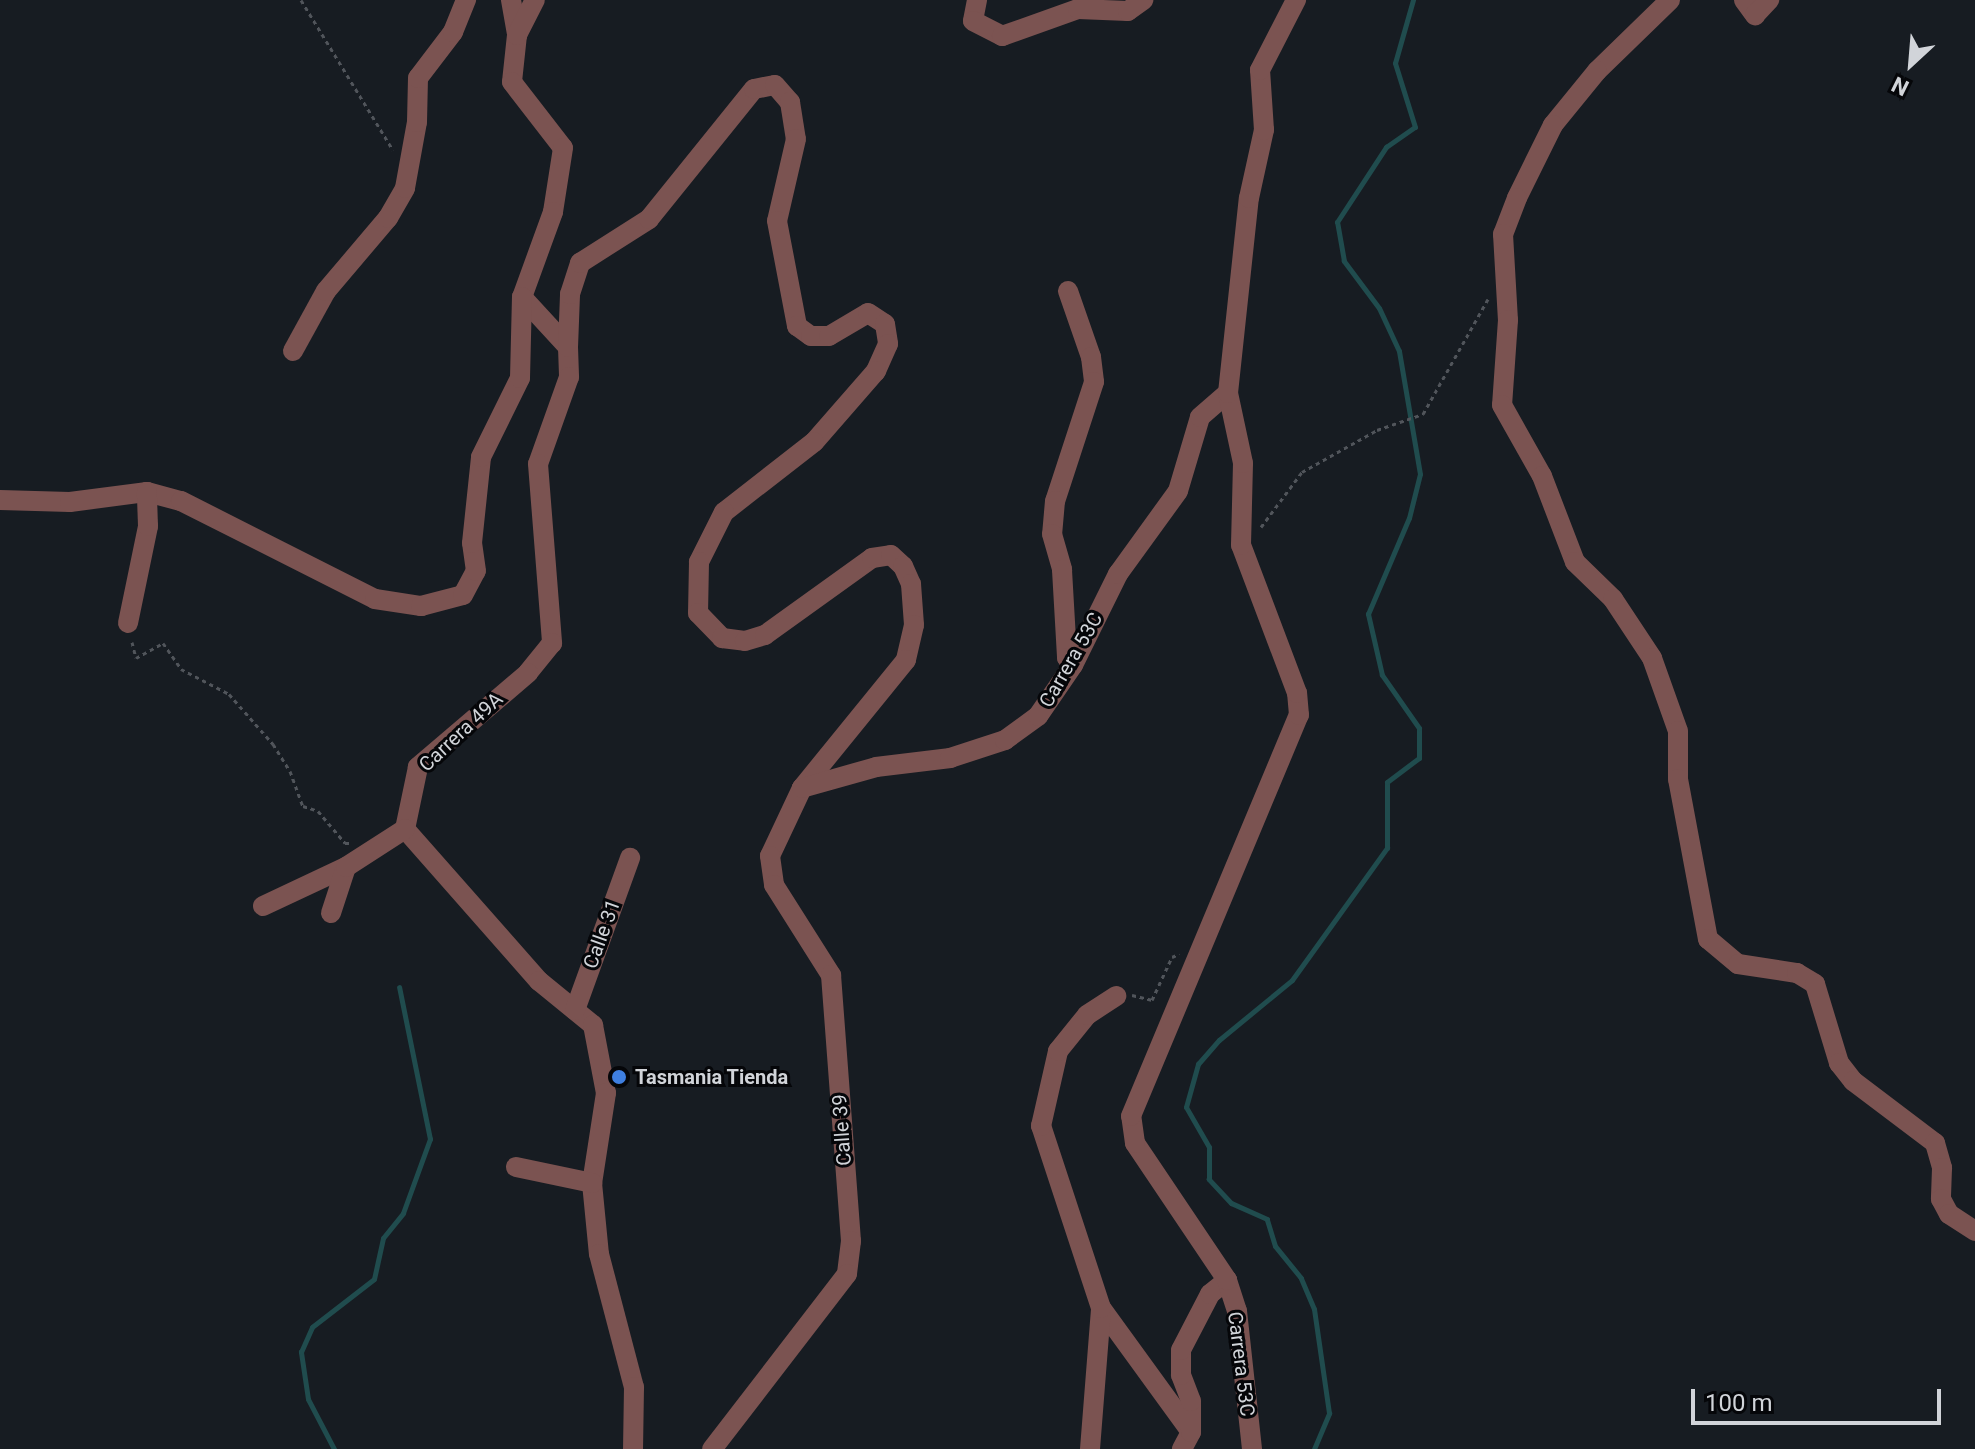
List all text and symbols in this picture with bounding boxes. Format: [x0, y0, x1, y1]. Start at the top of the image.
north arrow [1871, 24, 1951, 104]
text: N [1888, 71, 1913, 101]
street label: Carrera 53C [1034, 608, 1108, 712]
street label: Carrera 49A [414, 687, 508, 777]
street label: Calle 31 [578, 896, 626, 972]
place label: Tasmania Tienda [635, 1065, 789, 1089]
marker: Tasmania Tienda [610, 1068, 628, 1086]
street label: Calle 39 [828, 1093, 856, 1167]
street label: Carrera 53C [1223, 1310, 1259, 1418]
scale bar [1695, 1373, 1945, 1423]
text: 100 m [1705, 1389, 1772, 1417]

